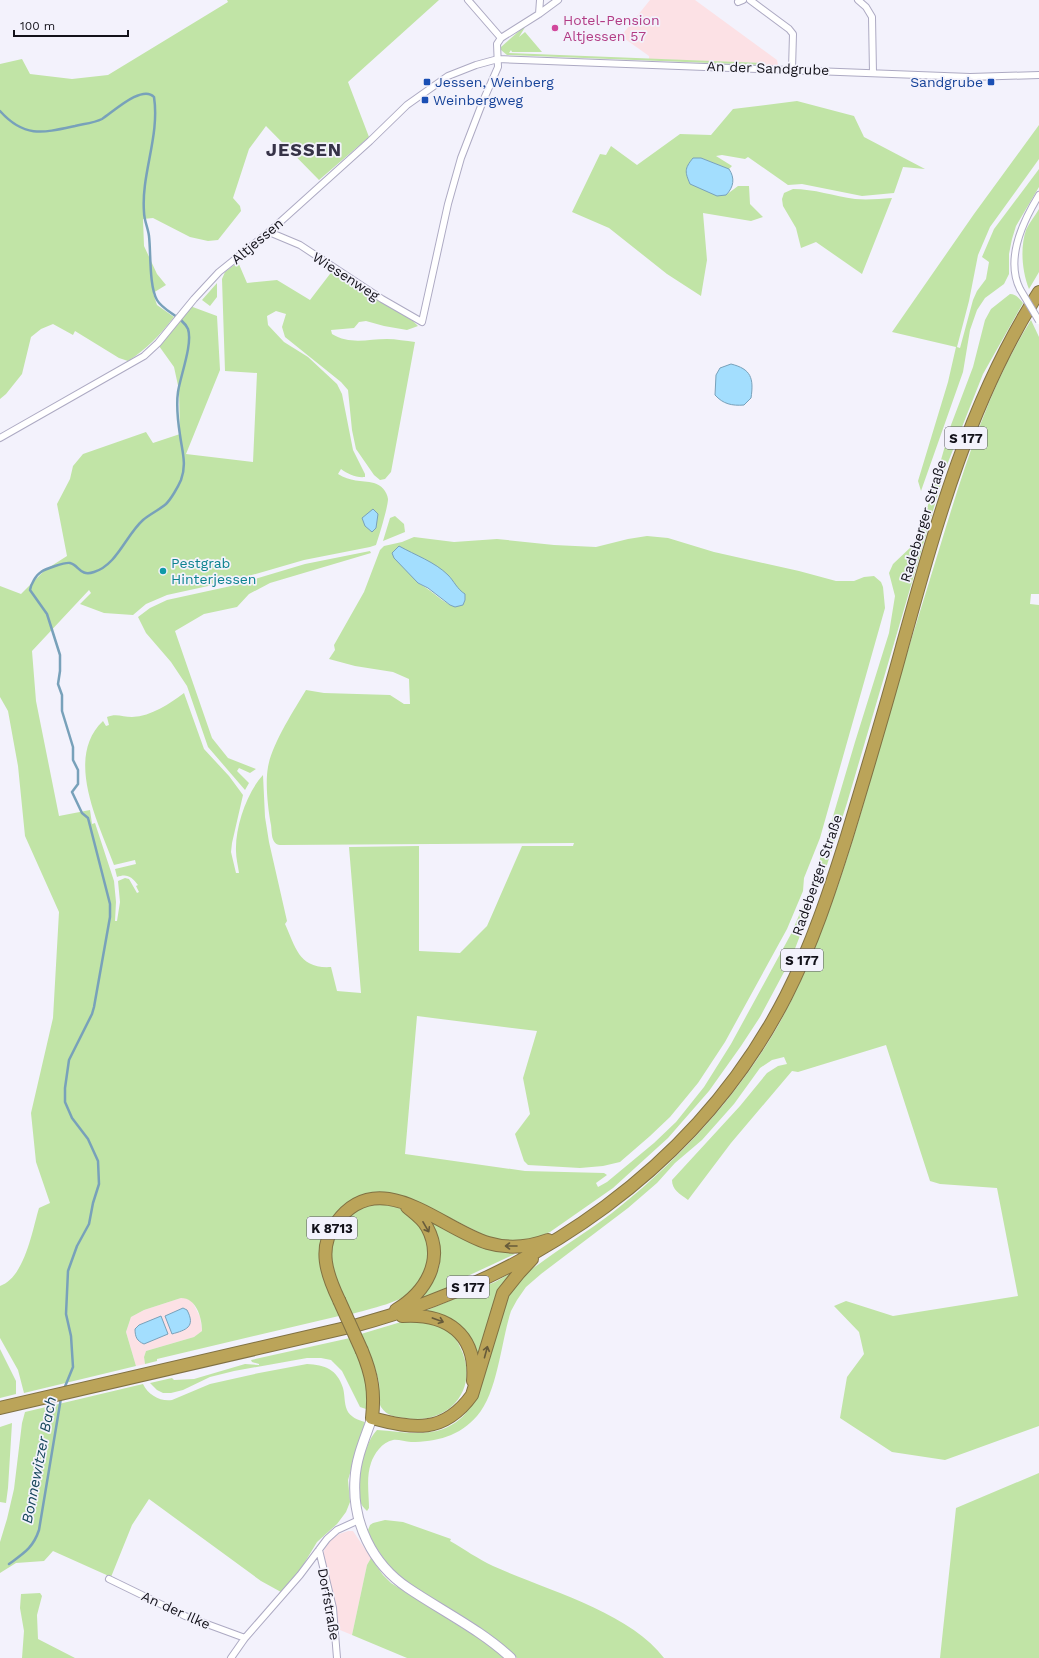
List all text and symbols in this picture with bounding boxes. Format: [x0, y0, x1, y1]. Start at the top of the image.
scale bar [14, 12, 128, 38]
place label: Hotel-Pension Altjessen 57 [563, 12, 660, 44]
text: 100 m [20, 19, 55, 33]
marker: Hotel-Pension Altjessen 57 [550, 23, 560, 33]
street label: An der Sandgrube [706, 58, 830, 78]
place label: Jessen, Weinberg [435, 74, 554, 90]
place label: Sandgrube [910, 74, 983, 90]
marker: Jessen, Weinberg [422, 77, 432, 87]
marker: Sandgrube [986, 77, 996, 87]
place label: Weinbergweg [433, 92, 524, 108]
marker: Weinbergweg [420, 95, 430, 105]
district label: JESSEN [266, 139, 342, 160]
street label: Altjessen [228, 215, 286, 267]
street label: Wiesenweg [310, 249, 383, 304]
road number: S 177 [945, 427, 987, 449]
street label: Radeberger Straße [897, 458, 949, 584]
place label: Pestgrab Hinterjessen [171, 555, 257, 587]
marker: Pestgrab Hinterjessen [158, 566, 168, 576]
street label: Radeberger Straße [789, 812, 845, 938]
road number: S 177 [781, 949, 823, 971]
road number: K 8713 [307, 1217, 357, 1239]
one-way arrow [423, 1221, 430, 1233]
one-way arrow [505, 1242, 518, 1250]
road number: S 177 [447, 1276, 489, 1298]
one-way arrow [431, 1316, 443, 1324]
one-way arrow [483, 1345, 490, 1358]
water label: Bonnewitzer Bach [18, 1395, 60, 1525]
street label: Dorfstraße [315, 1567, 343, 1641]
street label: An der Ilke [139, 1588, 213, 1632]

